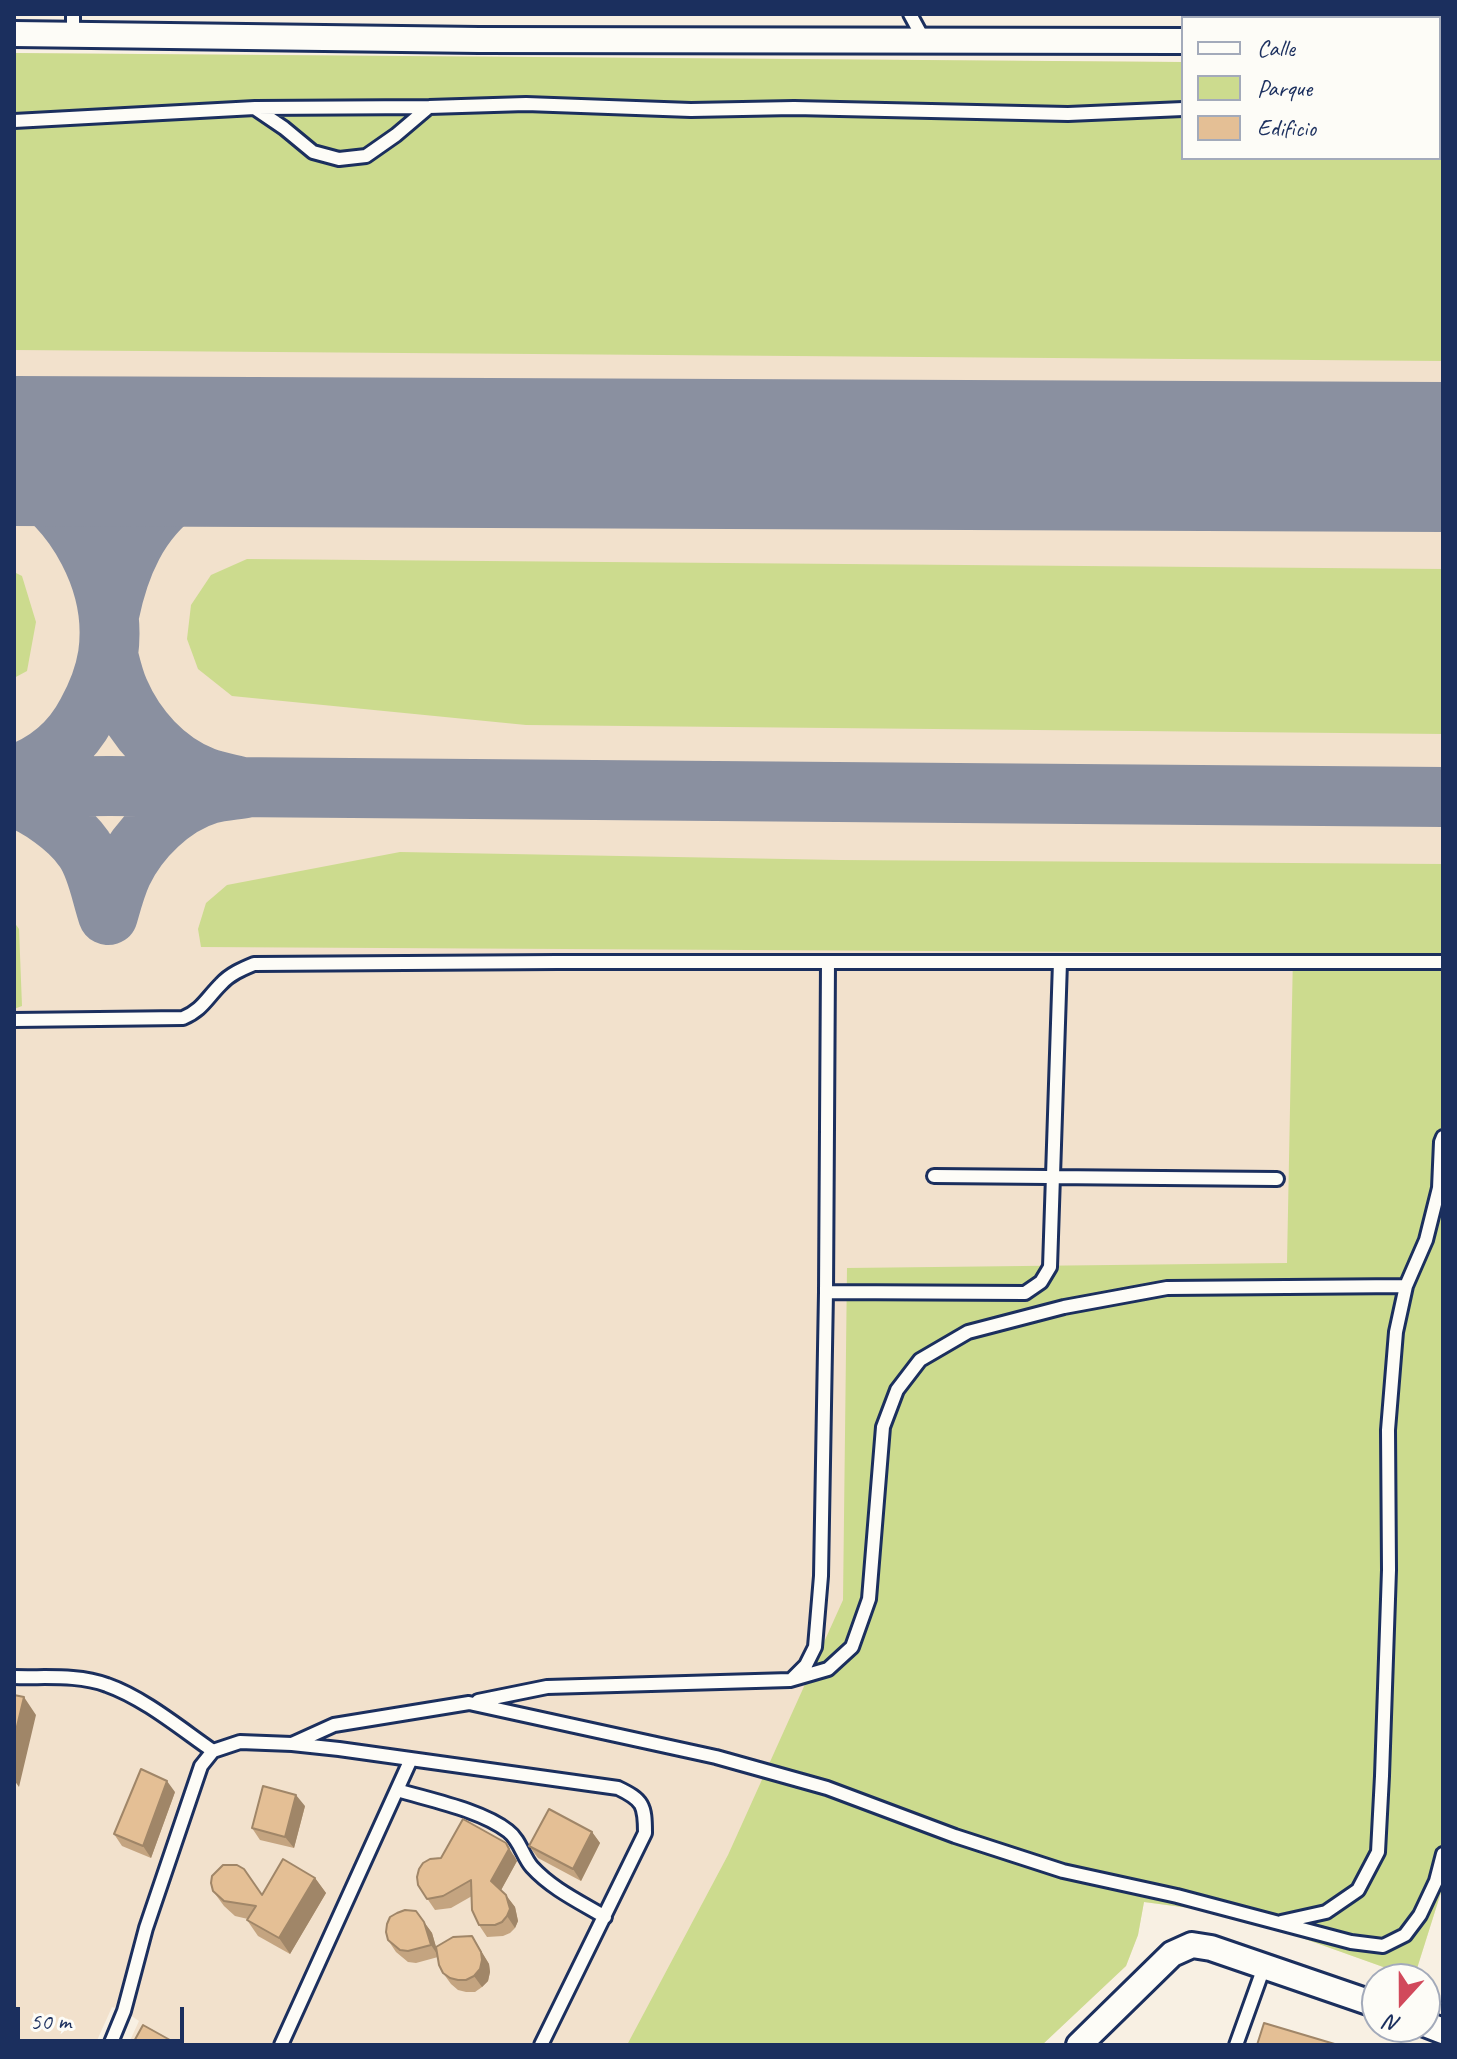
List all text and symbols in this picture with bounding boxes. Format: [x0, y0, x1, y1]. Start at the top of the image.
legend [1181, 16, 1441, 160]
text: Calle [1257, 33, 1295, 63]
text: Parque [1257, 73, 1312, 103]
text: Edificio [1257, 113, 1316, 143]
north arrow [1361, 1963, 1441, 2043]
scale bar [20, 1991, 188, 2041]
text: 50 m [30, 2006, 71, 2036]
text: N [1382, 2008, 1404, 2039]

